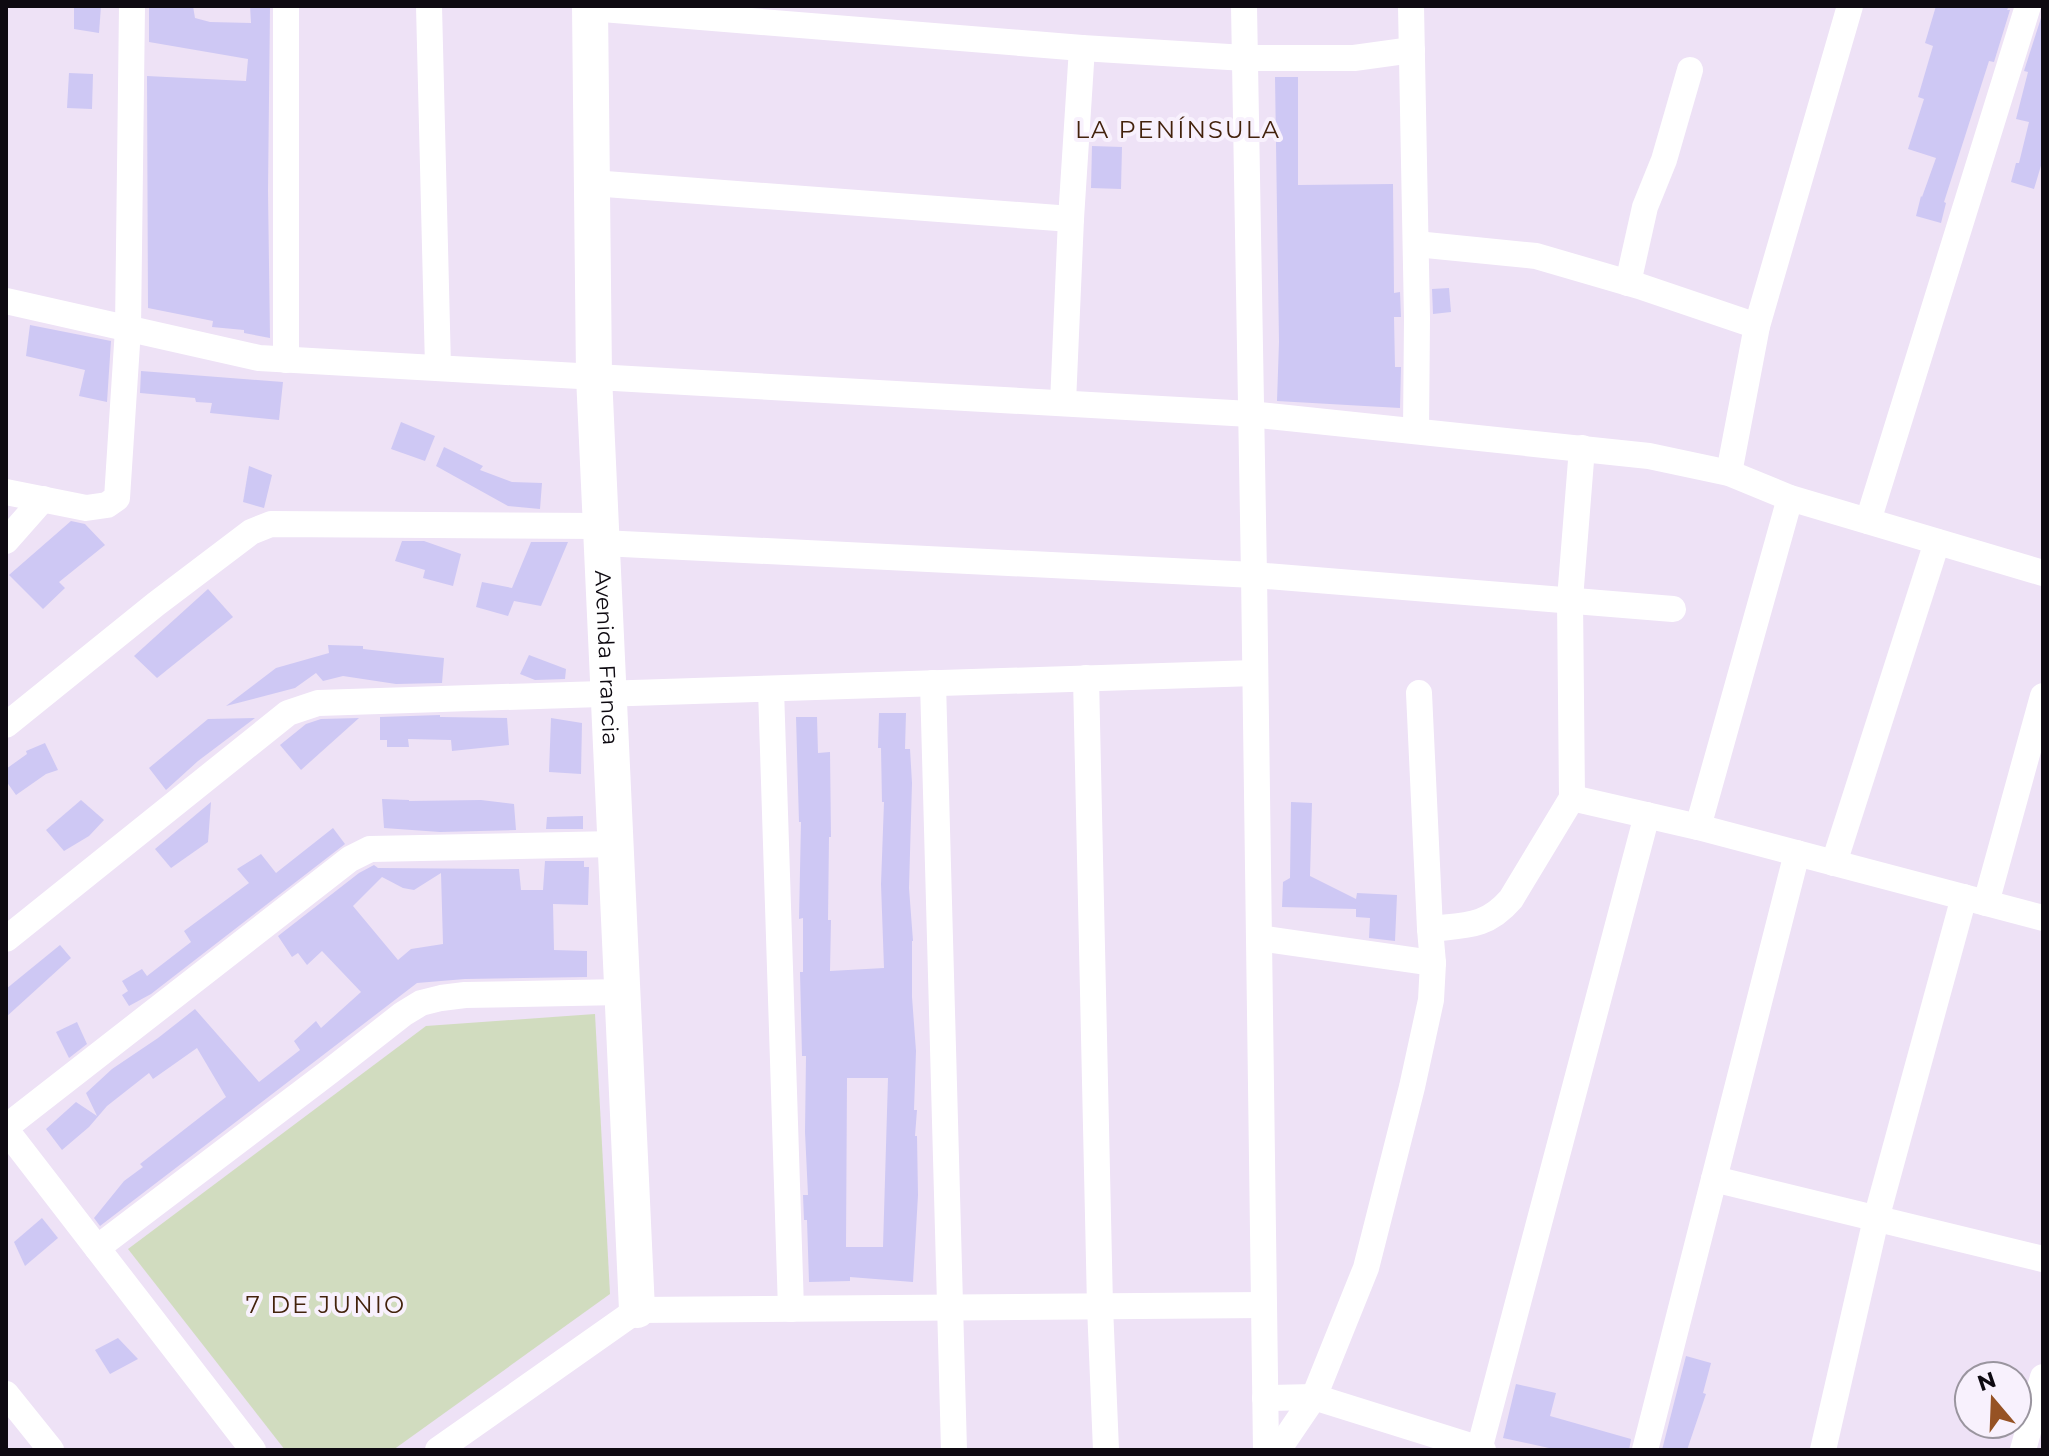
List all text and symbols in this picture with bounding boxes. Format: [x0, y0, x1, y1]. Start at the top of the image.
district label: LA PENÍNSULA [1075, 115, 1281, 144]
street label: Avenida Francia [589, 570, 624, 746]
district label: 7 DE JUNIO [246, 1290, 406, 1319]
north arrow [1953, 1360, 2033, 1440]
text: N [1974, 1366, 1999, 1397]

